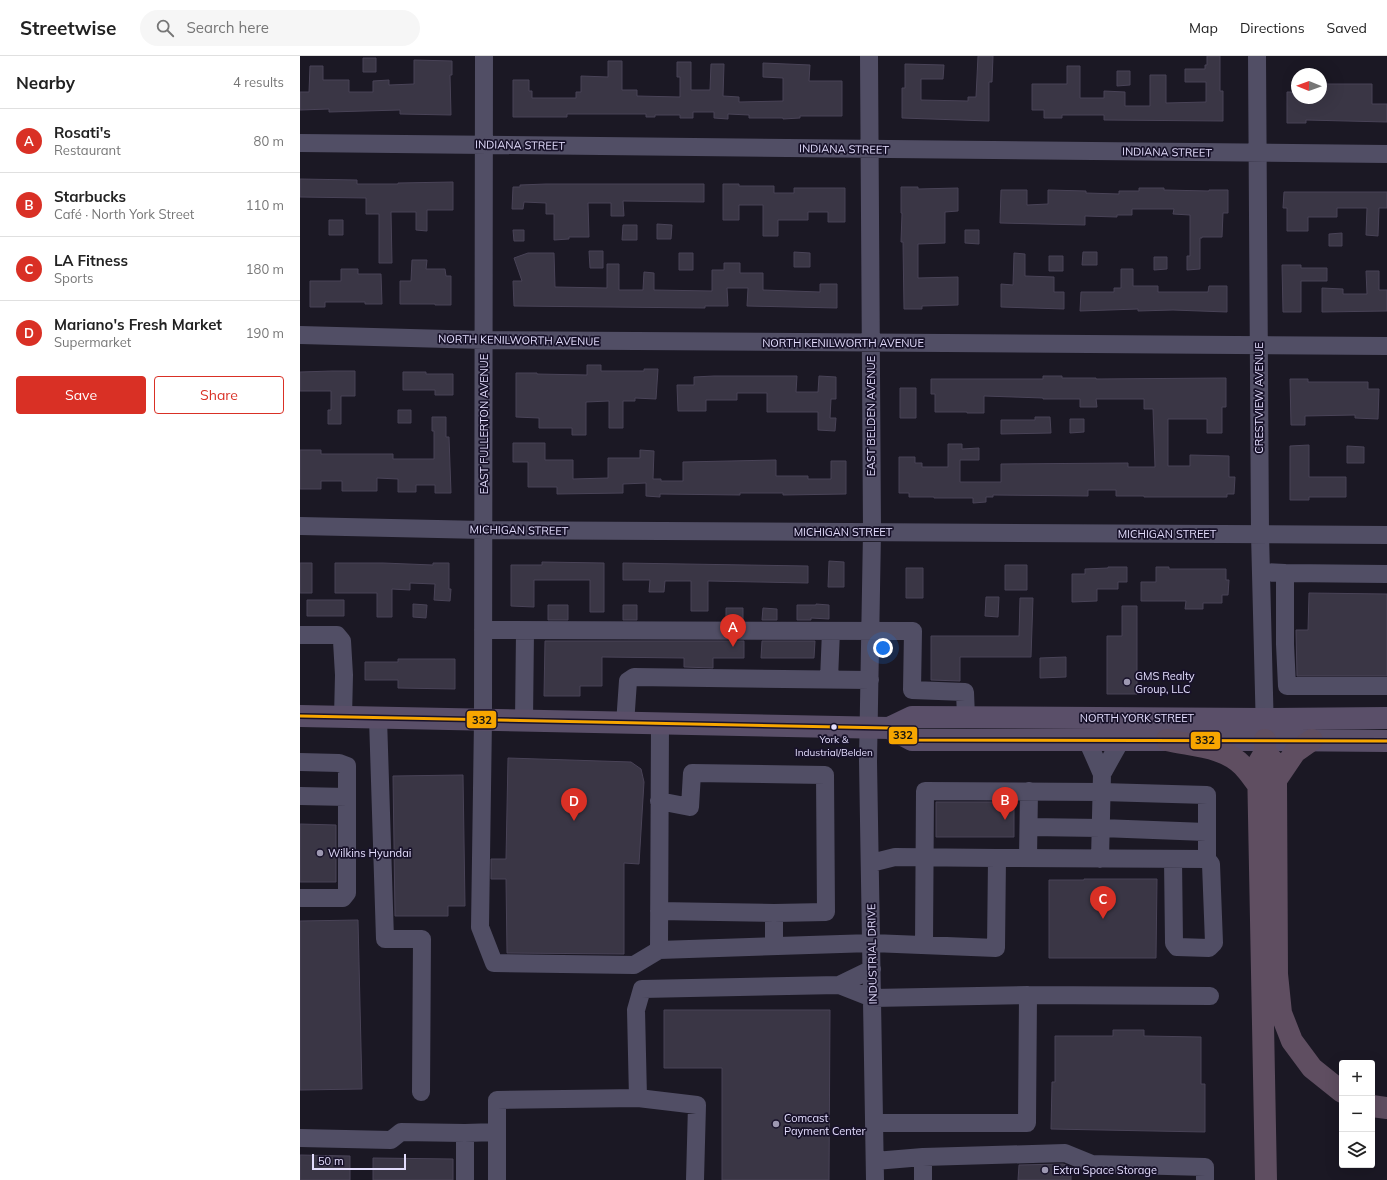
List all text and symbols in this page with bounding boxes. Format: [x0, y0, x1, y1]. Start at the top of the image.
search box [140, 10, 420, 46]
text: Streetwise [20, 16, 116, 40]
icon: search [154, 17, 176, 39]
text: Search here [186, 18, 269, 37]
text: Map [1189, 19, 1218, 37]
text: Directions [1240, 19, 1305, 37]
text: Saved [1327, 19, 1367, 37]
north arrow [1291, 68, 1327, 104]
text: Nearby [16, 72, 75, 93]
text: 4 results [233, 74, 284, 90]
text: Rosati's [54, 123, 111, 142]
text: A [24, 133, 34, 149]
text: 80 m [254, 133, 284, 149]
street label: INDIANA STREET [475, 137, 565, 153]
street label: INDIANA STREET [799, 141, 889, 157]
text: Restaurant [54, 142, 121, 158]
street label: INDIANA STREET [1122, 144, 1212, 160]
text: Starbucks [54, 187, 126, 206]
text: B [25, 197, 33, 213]
text: 110 m [246, 197, 284, 213]
text: Café · North York Street [54, 206, 194, 222]
text: LA Fitness [54, 251, 128, 270]
text: C [25, 261, 33, 277]
text: 180 m [246, 261, 284, 277]
text: Sports [54, 270, 93, 286]
text: Mariano's Fresh Market [54, 315, 222, 334]
text: D [24, 325, 34, 341]
text: 190 m [246, 325, 284, 341]
street label: NORTH KENILWORTH AVENUE [438, 332, 600, 348]
text: Supermarket [54, 334, 131, 350]
street label: NORTH KENILWORTH AVENUE [762, 336, 924, 350]
street label: CRESTVIEW AVENUE [1252, 342, 1266, 454]
street label: EAST FULLERTON AVENUE [477, 354, 491, 494]
street label: EAST BELDEN AVENUE [864, 356, 878, 476]
button: Save [16, 376, 146, 414]
button: Share [154, 376, 284, 414]
street label: MICHIGAN STREET [470, 522, 569, 538]
street label: MICHIGAN STREET [794, 525, 893, 539]
street label: MICHIGAN STREET [1118, 527, 1217, 541]
pin: A [720, 614, 746, 647]
your location [873, 638, 893, 658]
place label: GMS Realty Group, LLC [1135, 669, 1195, 696]
marker: GMS Realty Group, LLC [1122, 677, 1132, 687]
line badge: 332 [466, 710, 497, 729]
street label: NORTH YORK STREET [1080, 711, 1195, 725]
text: 332 [472, 713, 492, 727]
marker: York & Industrial/Belden [829, 722, 839, 732]
line badge: 332 [888, 726, 918, 745]
text: 332 [893, 728, 913, 742]
line badge: 332 [1190, 731, 1221, 750]
place label: York & Industrial/Belden [795, 733, 873, 759]
text: 332 [1195, 733, 1215, 747]
pin: B [992, 787, 1018, 820]
pin: D [561, 788, 587, 821]
place label: Wilkins Hyundai [328, 846, 411, 860]
marker: Wilkins Hyundai [315, 848, 325, 858]
pin: C [1090, 886, 1116, 919]
street label: INDUSTRIAL DRIVE [864, 903, 880, 1005]
map controls [1339, 1060, 1375, 1168]
button: + [1339, 1060, 1375, 1096]
button: − [1339, 1096, 1375, 1132]
place label: Comcast Payment Center [784, 1111, 865, 1138]
marker: Comcast Payment Center [771, 1119, 781, 1129]
button: layers [1339, 1132, 1375, 1168]
scale bar [312, 1152, 406, 1171]
text: 50 m [318, 1154, 344, 1168]
place label: Extra Space Storage [1053, 1163, 1157, 1177]
marker: Extra Space Storage [1040, 1165, 1050, 1175]

